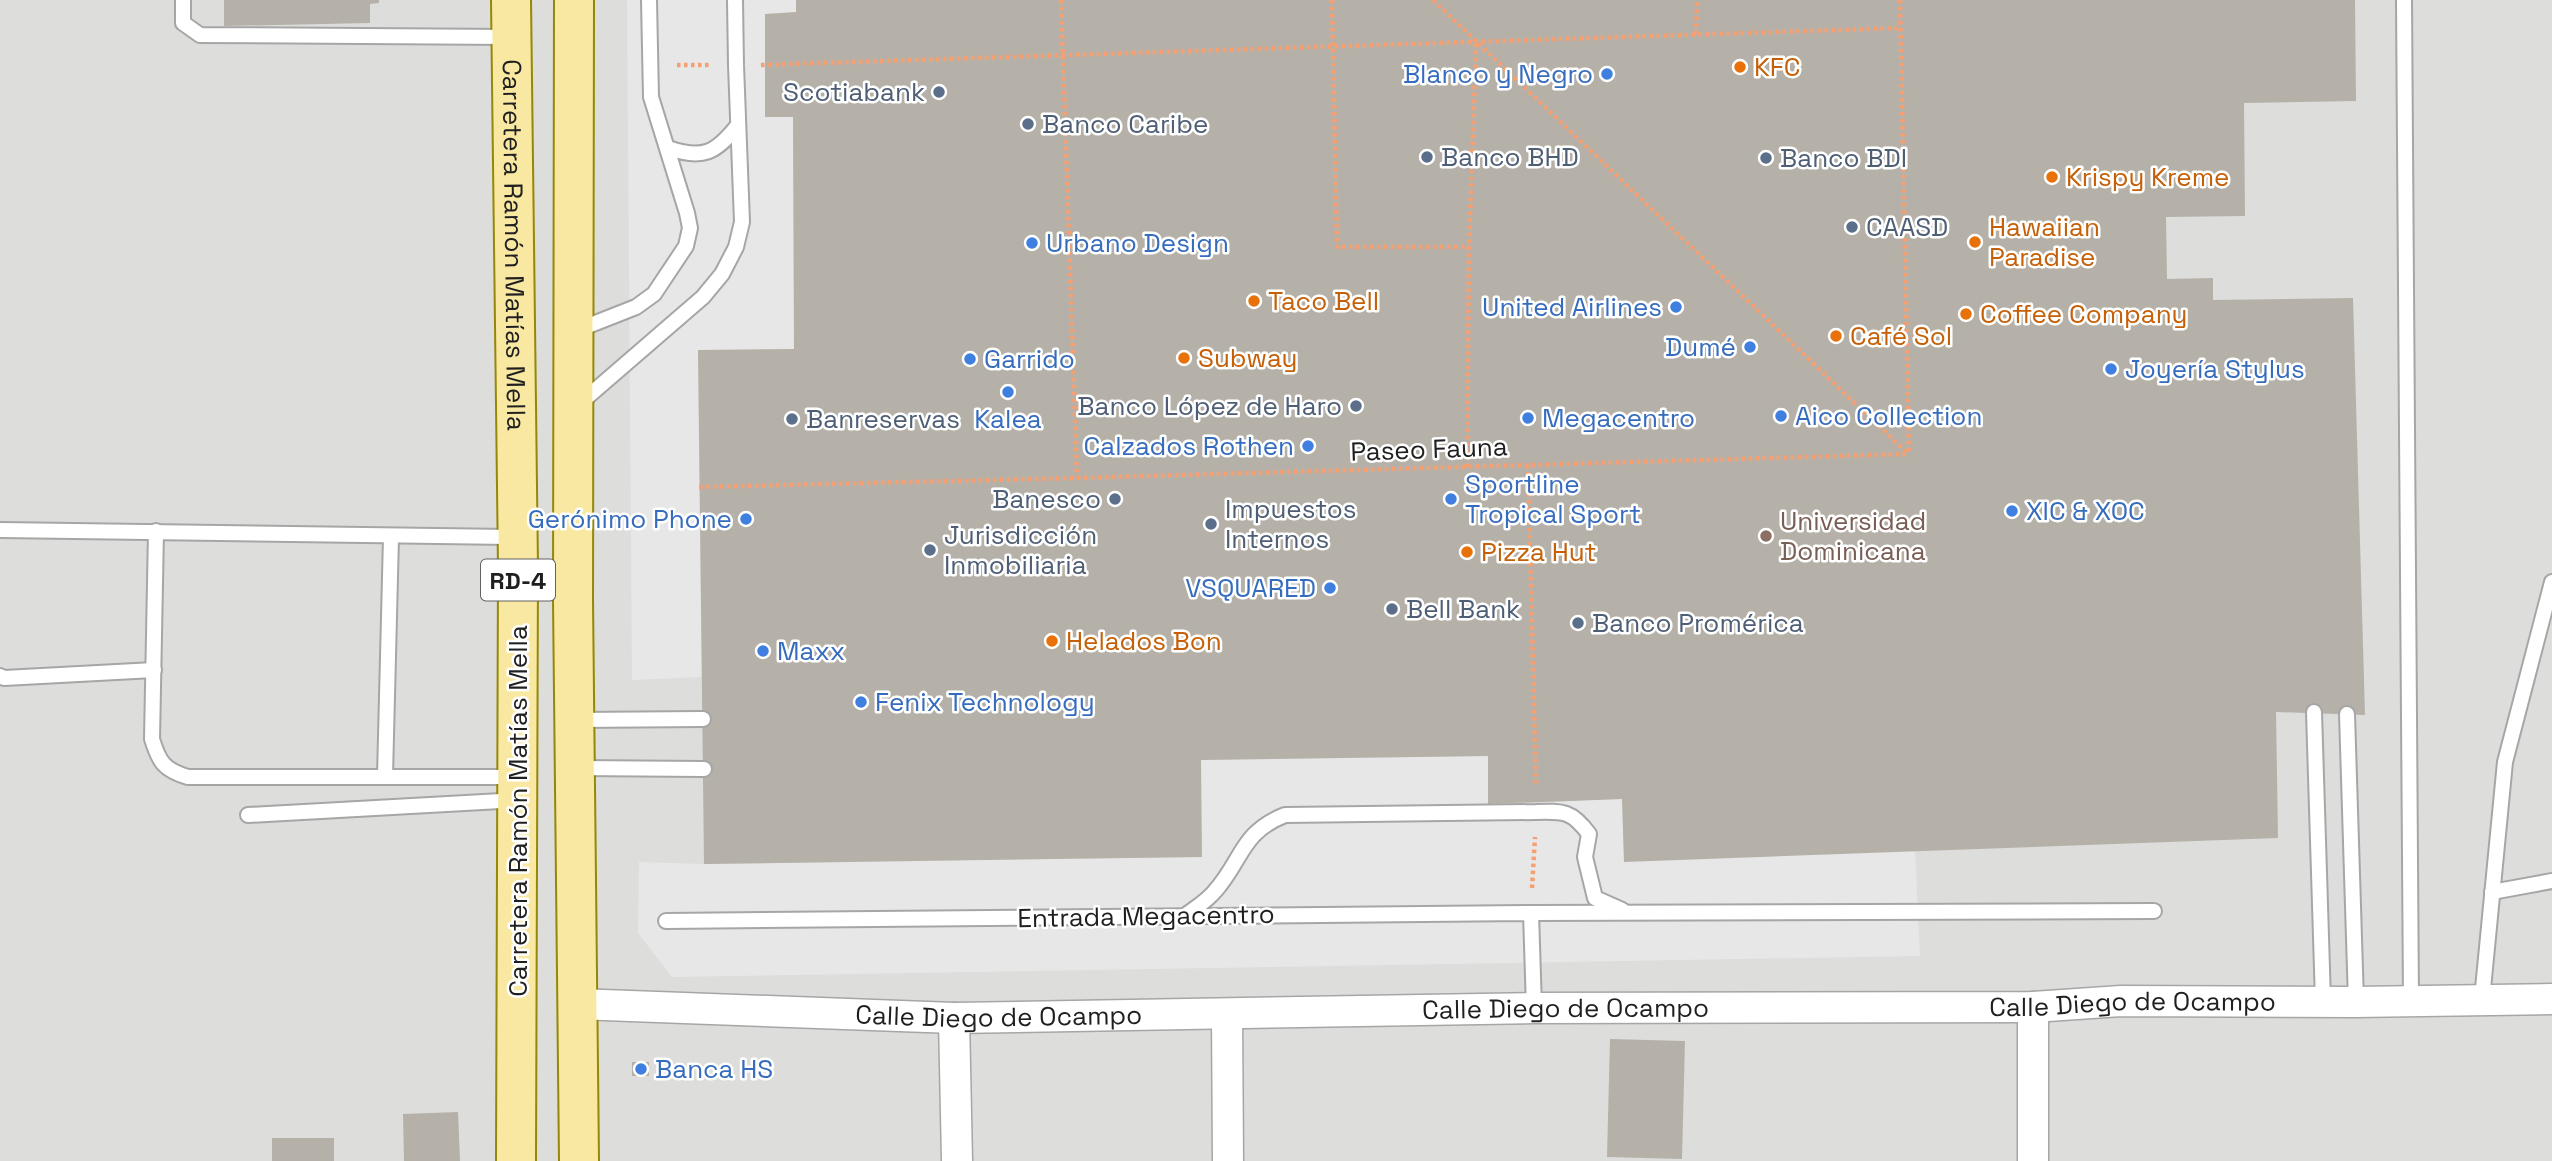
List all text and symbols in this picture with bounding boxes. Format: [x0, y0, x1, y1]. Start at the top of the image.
place label: KFC [1754, 50, 1800, 84]
place label: Blanco y Negro [1403, 57, 1593, 91]
street label: Carretera Ramón Matías Mella [495, 59, 533, 431]
marker: KFC [1732, 59, 1748, 75]
marker: Blanco y Negro [1599, 66, 1615, 82]
place label: Scotiabank [783, 75, 925, 109]
marker: Scotiabank [931, 84, 947, 100]
place label: Banco Caribe [1042, 107, 1208, 141]
marker: Banco Caribe [1020, 116, 1036, 132]
place label: Banco BHD [1441, 140, 1579, 174]
place label: Banco BDI [1780, 141, 1907, 175]
marker: Banco BHD [1419, 149, 1435, 165]
marker: Banco BDI [1758, 150, 1774, 166]
place label: Krispy Kreme [2066, 160, 2229, 194]
marker: Krispy Kreme [2044, 169, 2060, 185]
place label: CAASD [1866, 210, 1948, 244]
place label: Hawaiian Paradise [1989, 210, 2100, 274]
marker: CAASD [1844, 219, 1860, 235]
place label: Urbano Design [1046, 226, 1229, 260]
marker: Hawaiian Paradise [1967, 234, 1983, 250]
marker: Urbano Design [1024, 235, 1040, 251]
place label: Taco Bell [1268, 284, 1379, 318]
place label: United Airlines [1482, 290, 1662, 324]
marker: Taco Bell [1246, 293, 1262, 309]
place label: Coffee Company [1980, 297, 2187, 331]
marker: United Airlines [1668, 299, 1684, 315]
marker: Coffee Company [1958, 306, 1974, 322]
place label: Café Sol [1850, 319, 1952, 353]
marker: Café Sol [1828, 328, 1844, 344]
place label: Dumé [1665, 330, 1736, 364]
marker: Dumé [1742, 339, 1758, 355]
place label: Subway [1198, 341, 1297, 375]
place label: Garrido [984, 342, 1075, 376]
marker: Subway [1176, 350, 1192, 366]
marker: Garrido [962, 351, 978, 367]
place label: Joyería Stylus [2125, 352, 2305, 386]
marker: Joyería Stylus [2103, 361, 2119, 377]
marker: Kalea [1000, 384, 1016, 400]
place label: Banco López de Haro [1077, 389, 1342, 423]
marker: Banco López de Haro [1348, 398, 1364, 414]
place label: Aico Collection [1795, 399, 1982, 433]
place label: Megacentro [1542, 401, 1695, 435]
place label: Banreservas [806, 402, 960, 436]
place label: Kalea [974, 402, 1042, 436]
marker: Aico Collection [1773, 408, 1789, 424]
marker: Megacentro [1520, 410, 1536, 426]
marker: Banreservas [784, 411, 800, 427]
place label: Calzados Rothen [1084, 429, 1294, 463]
street label: Paseo Fauna [1350, 429, 1508, 469]
marker: Calzados Rothen [1300, 438, 1316, 454]
place label: Sportline Tropical Sport [1465, 467, 1641, 531]
place label: Banesco [992, 482, 1101, 516]
marker: Banesco [1107, 491, 1123, 507]
marker: Sportline Tropical Sport [1443, 491, 1459, 507]
place label: Impuestos Internos [1225, 492, 1356, 556]
place label: XIC & XOC [2026, 494, 2145, 528]
place label: Gerónimo Phone [528, 502, 732, 536]
marker: XIC & XOC [2004, 503, 2020, 519]
place label: Universidad Dominicana [1780, 504, 1926, 568]
marker: Gerónimo Phone [738, 511, 754, 527]
marker: Impuestos Internos [1203, 516, 1219, 532]
place label: Jurisdicción Inmobiliaria [944, 518, 1097, 582]
marker: Universidad Dominicana [1758, 528, 1774, 544]
place label: Pizza Hut [1481, 535, 1597, 569]
marker: Jurisdicción Inmobiliaria [922, 542, 938, 558]
marker: Pizza Hut [1459, 544, 1475, 560]
road number: RD-4 [481, 560, 555, 600]
place label: VSQUARED [1185, 571, 1316, 605]
marker: VSQUARED [1322, 580, 1338, 596]
place label: Bell Bank [1406, 592, 1520, 626]
marker: Bell Bank [1384, 601, 1400, 617]
place label: Banco Promérica [1592, 606, 1804, 640]
marker: Banco Promérica [1570, 615, 1586, 631]
place label: Helados Bon [1066, 624, 1222, 658]
street label: Carretera Ramón Matías Mella [501, 625, 535, 997]
marker: Helados Bon [1044, 633, 1060, 649]
place label: Maxx [777, 634, 845, 668]
marker: Maxx [755, 643, 771, 659]
place label: Fenix Technology [875, 685, 1095, 719]
marker: Fenix Technology [853, 694, 869, 710]
street label: Entrada Megacentro [1017, 897, 1275, 935]
street label: Calle Diego de Ocampo [1989, 984, 2276, 1024]
street label: Calle Diego de Ocampo [1422, 991, 1709, 1027]
street label: Calle Diego de Ocampo [855, 997, 1142, 1035]
place label: Banca HS [655, 1052, 773, 1086]
marker: Banca HS [633, 1061, 649, 1077]

